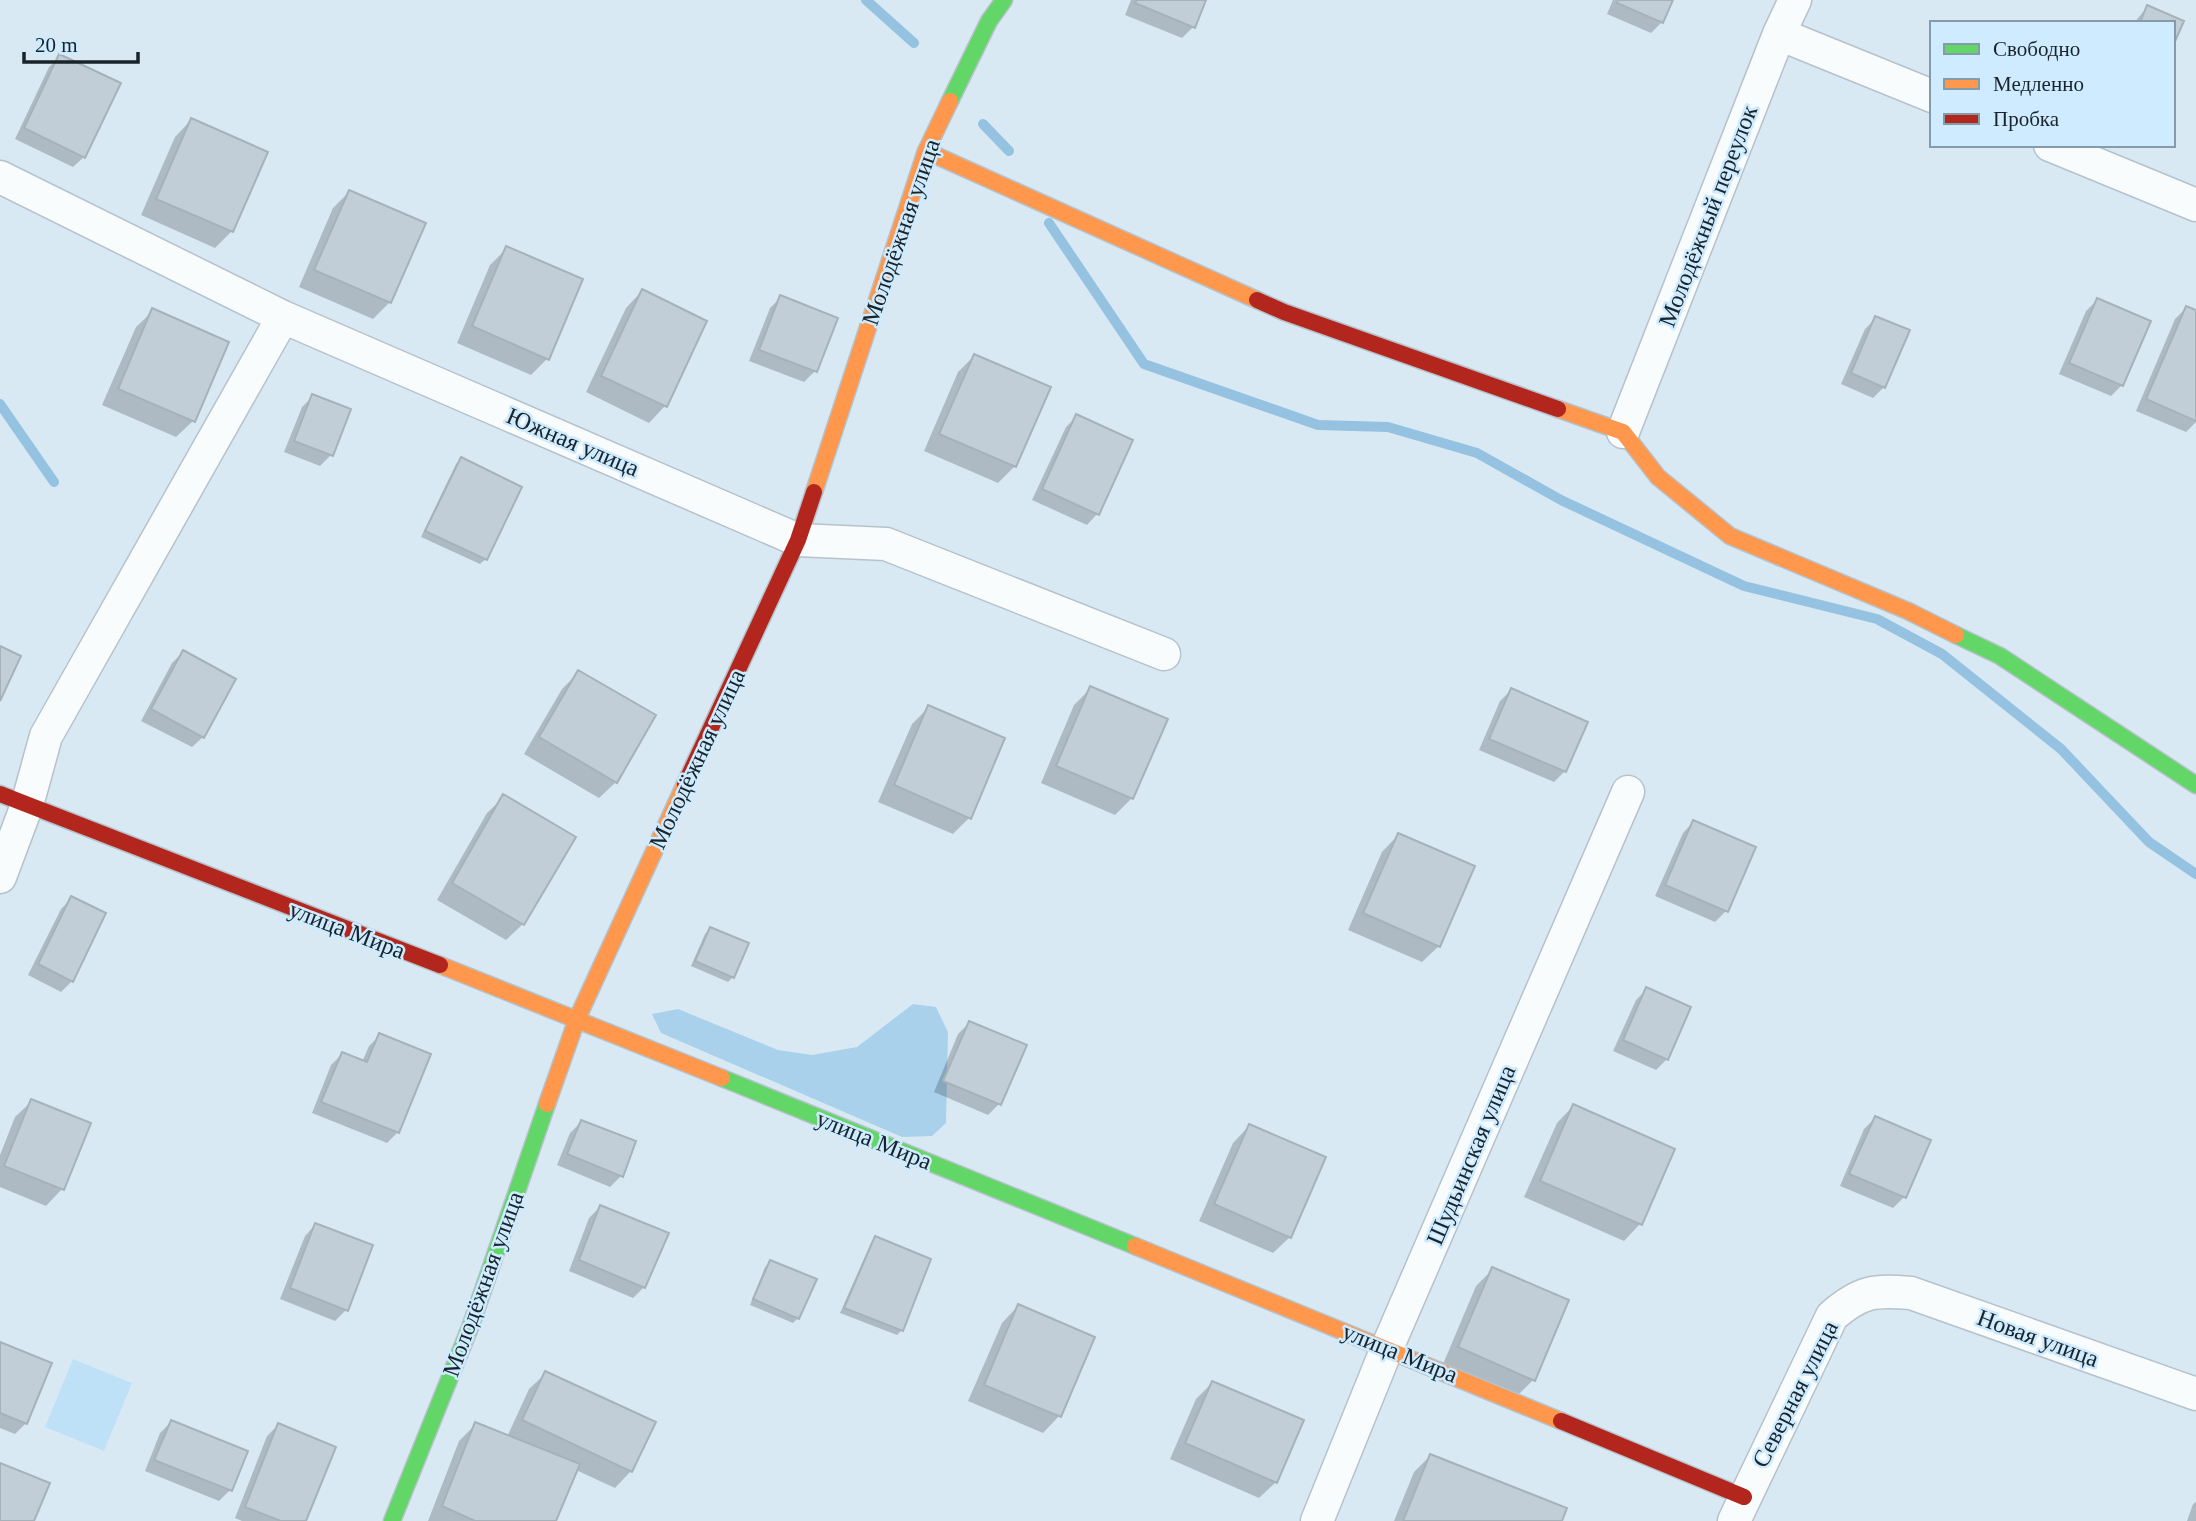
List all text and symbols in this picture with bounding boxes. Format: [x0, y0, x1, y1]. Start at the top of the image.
scale bar [24, 21, 138, 65]
legend [1930, 21, 2175, 147]
text: 20 m [35, 33, 78, 57]
text: Свободно [1993, 37, 2080, 61]
text: Медленно [1993, 72, 2084, 96]
street label: Молодёжный переулок [1654, 101, 1762, 330]
text: Пробка [1993, 107, 2060, 131]
street label: Молодёжная улица [857, 135, 945, 328]
street label: Южная улица [503, 402, 643, 482]
street label: Молодёжная улица [644, 665, 750, 853]
street label: улица Мира [285, 896, 409, 964]
street label: Шудьинская улица [1421, 1061, 1521, 1249]
street label: улица Мира [813, 1105, 936, 1175]
street label: Молодёжная улица [437, 1188, 529, 1380]
street label: Новая улица [1974, 1304, 2103, 1372]
street label: Северная улица [1747, 1316, 1843, 1471]
street label: улица Мира [1339, 1318, 1462, 1388]

